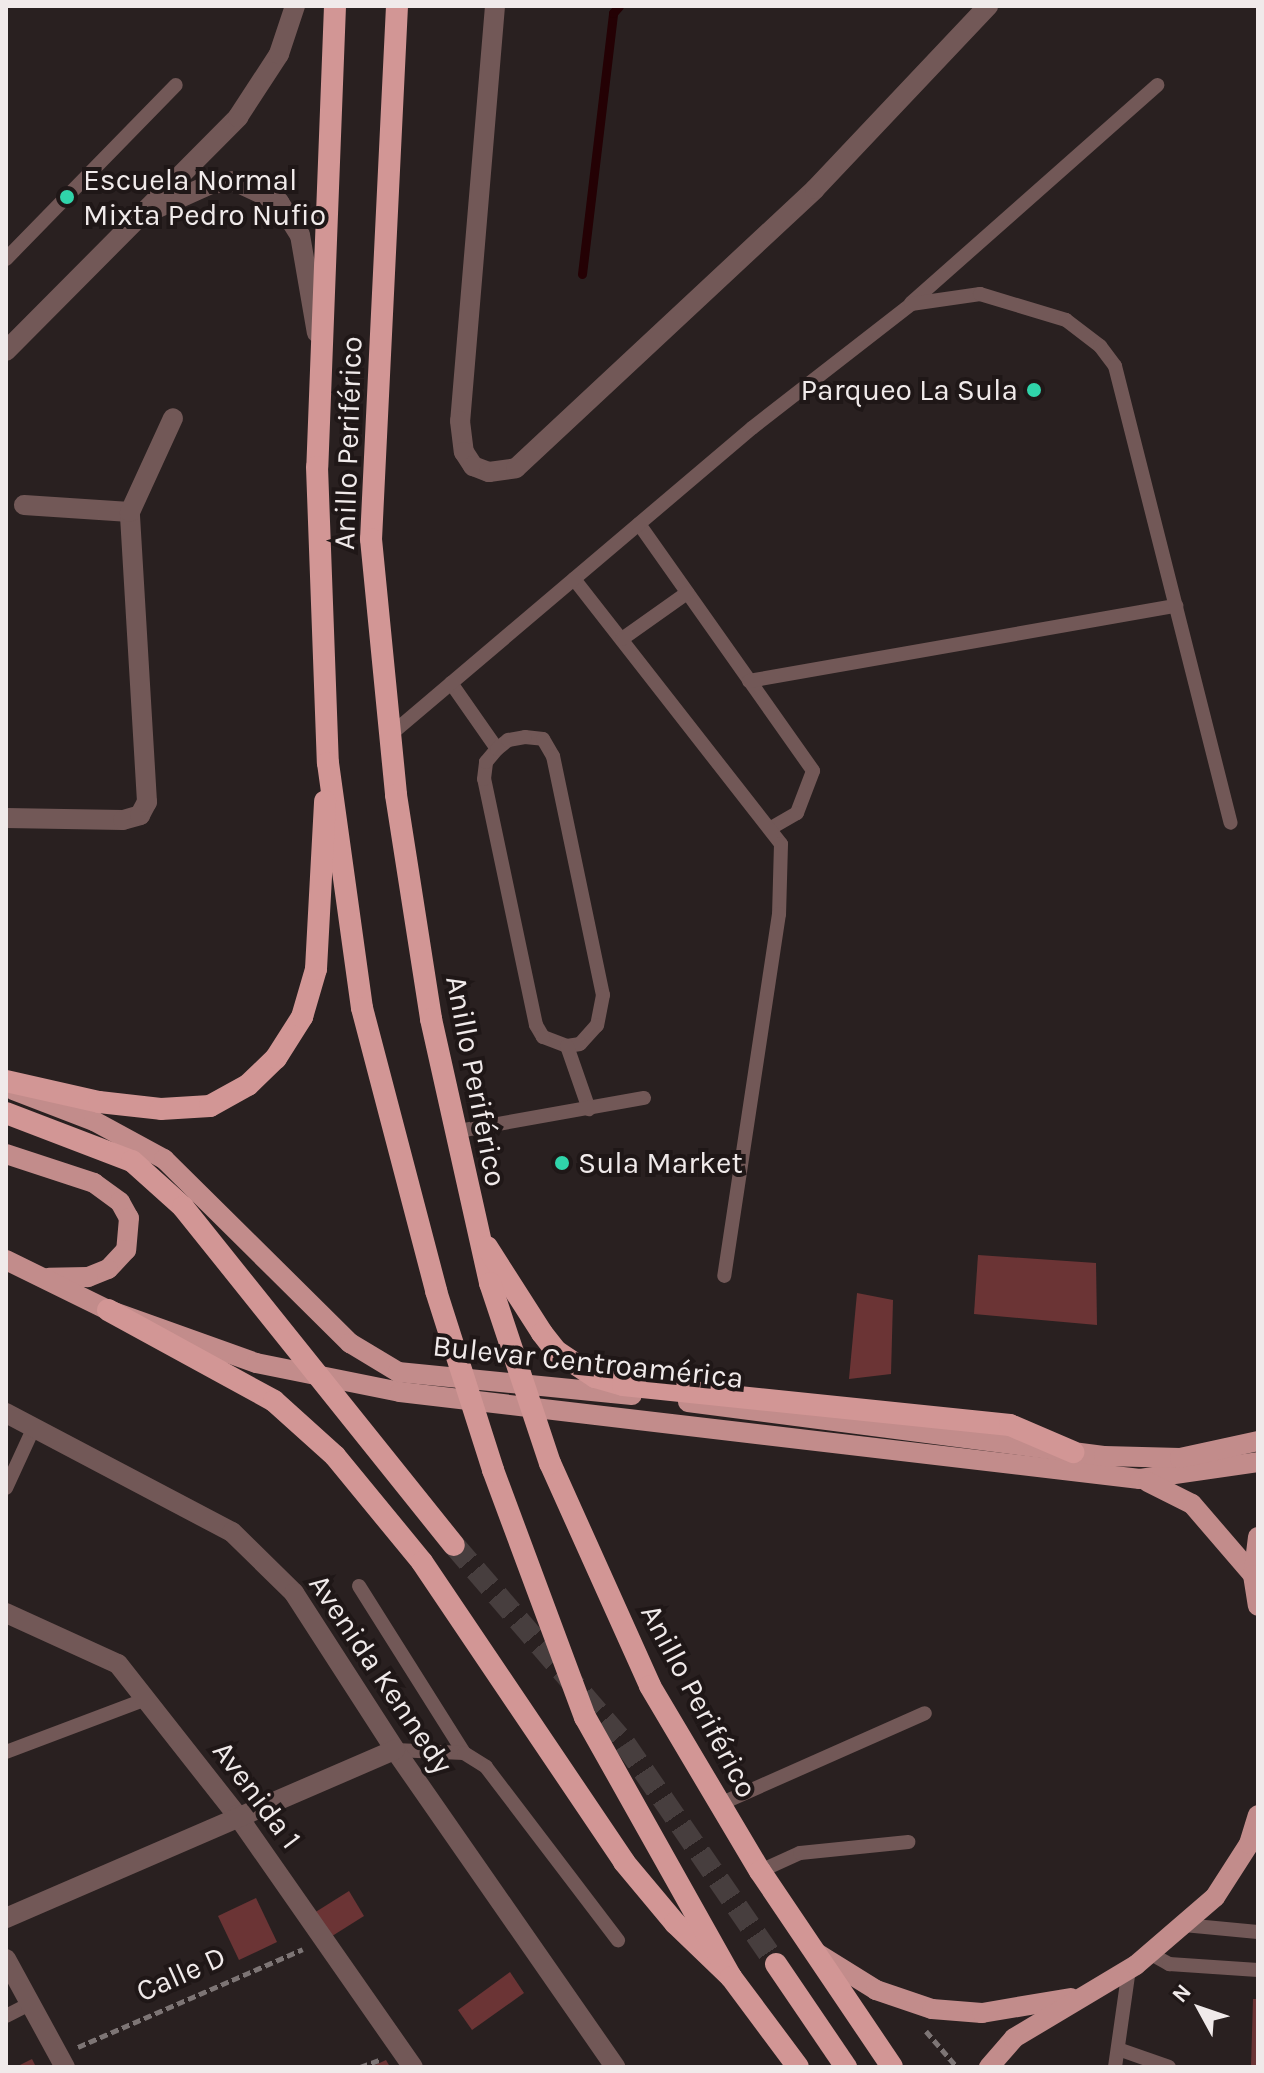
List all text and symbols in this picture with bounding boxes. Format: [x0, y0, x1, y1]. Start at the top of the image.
place label: Escuela Normal Mixta Pedro Nufio [83, 162, 326, 232]
marker: Escuela Normal Mixta Pedro Nufio [58, 188, 76, 206]
street label: Anillo Periférico [326, 336, 370, 550]
place label: Parqueo La Sula [801, 372, 1018, 408]
marker: Parqueo La Sula [1025, 381, 1043, 399]
street label: Anillo Periférico [438, 973, 514, 1189]
place label: Sula Market [578, 1145, 743, 1181]
marker: Sula Market [553, 1154, 571, 1172]
street label: Bulevar Centroamérica [431, 1328, 745, 1396]
street label: Avenida Kennedy [301, 1568, 461, 1780]
street label: Anillo Periférico [633, 1598, 765, 1804]
street label: Avenida 1 [205, 1734, 309, 1856]
street label: Calle D [131, 1938, 231, 2010]
north arrow [1160, 1969, 1240, 2049]
text: N [1167, 1979, 1197, 2008]

